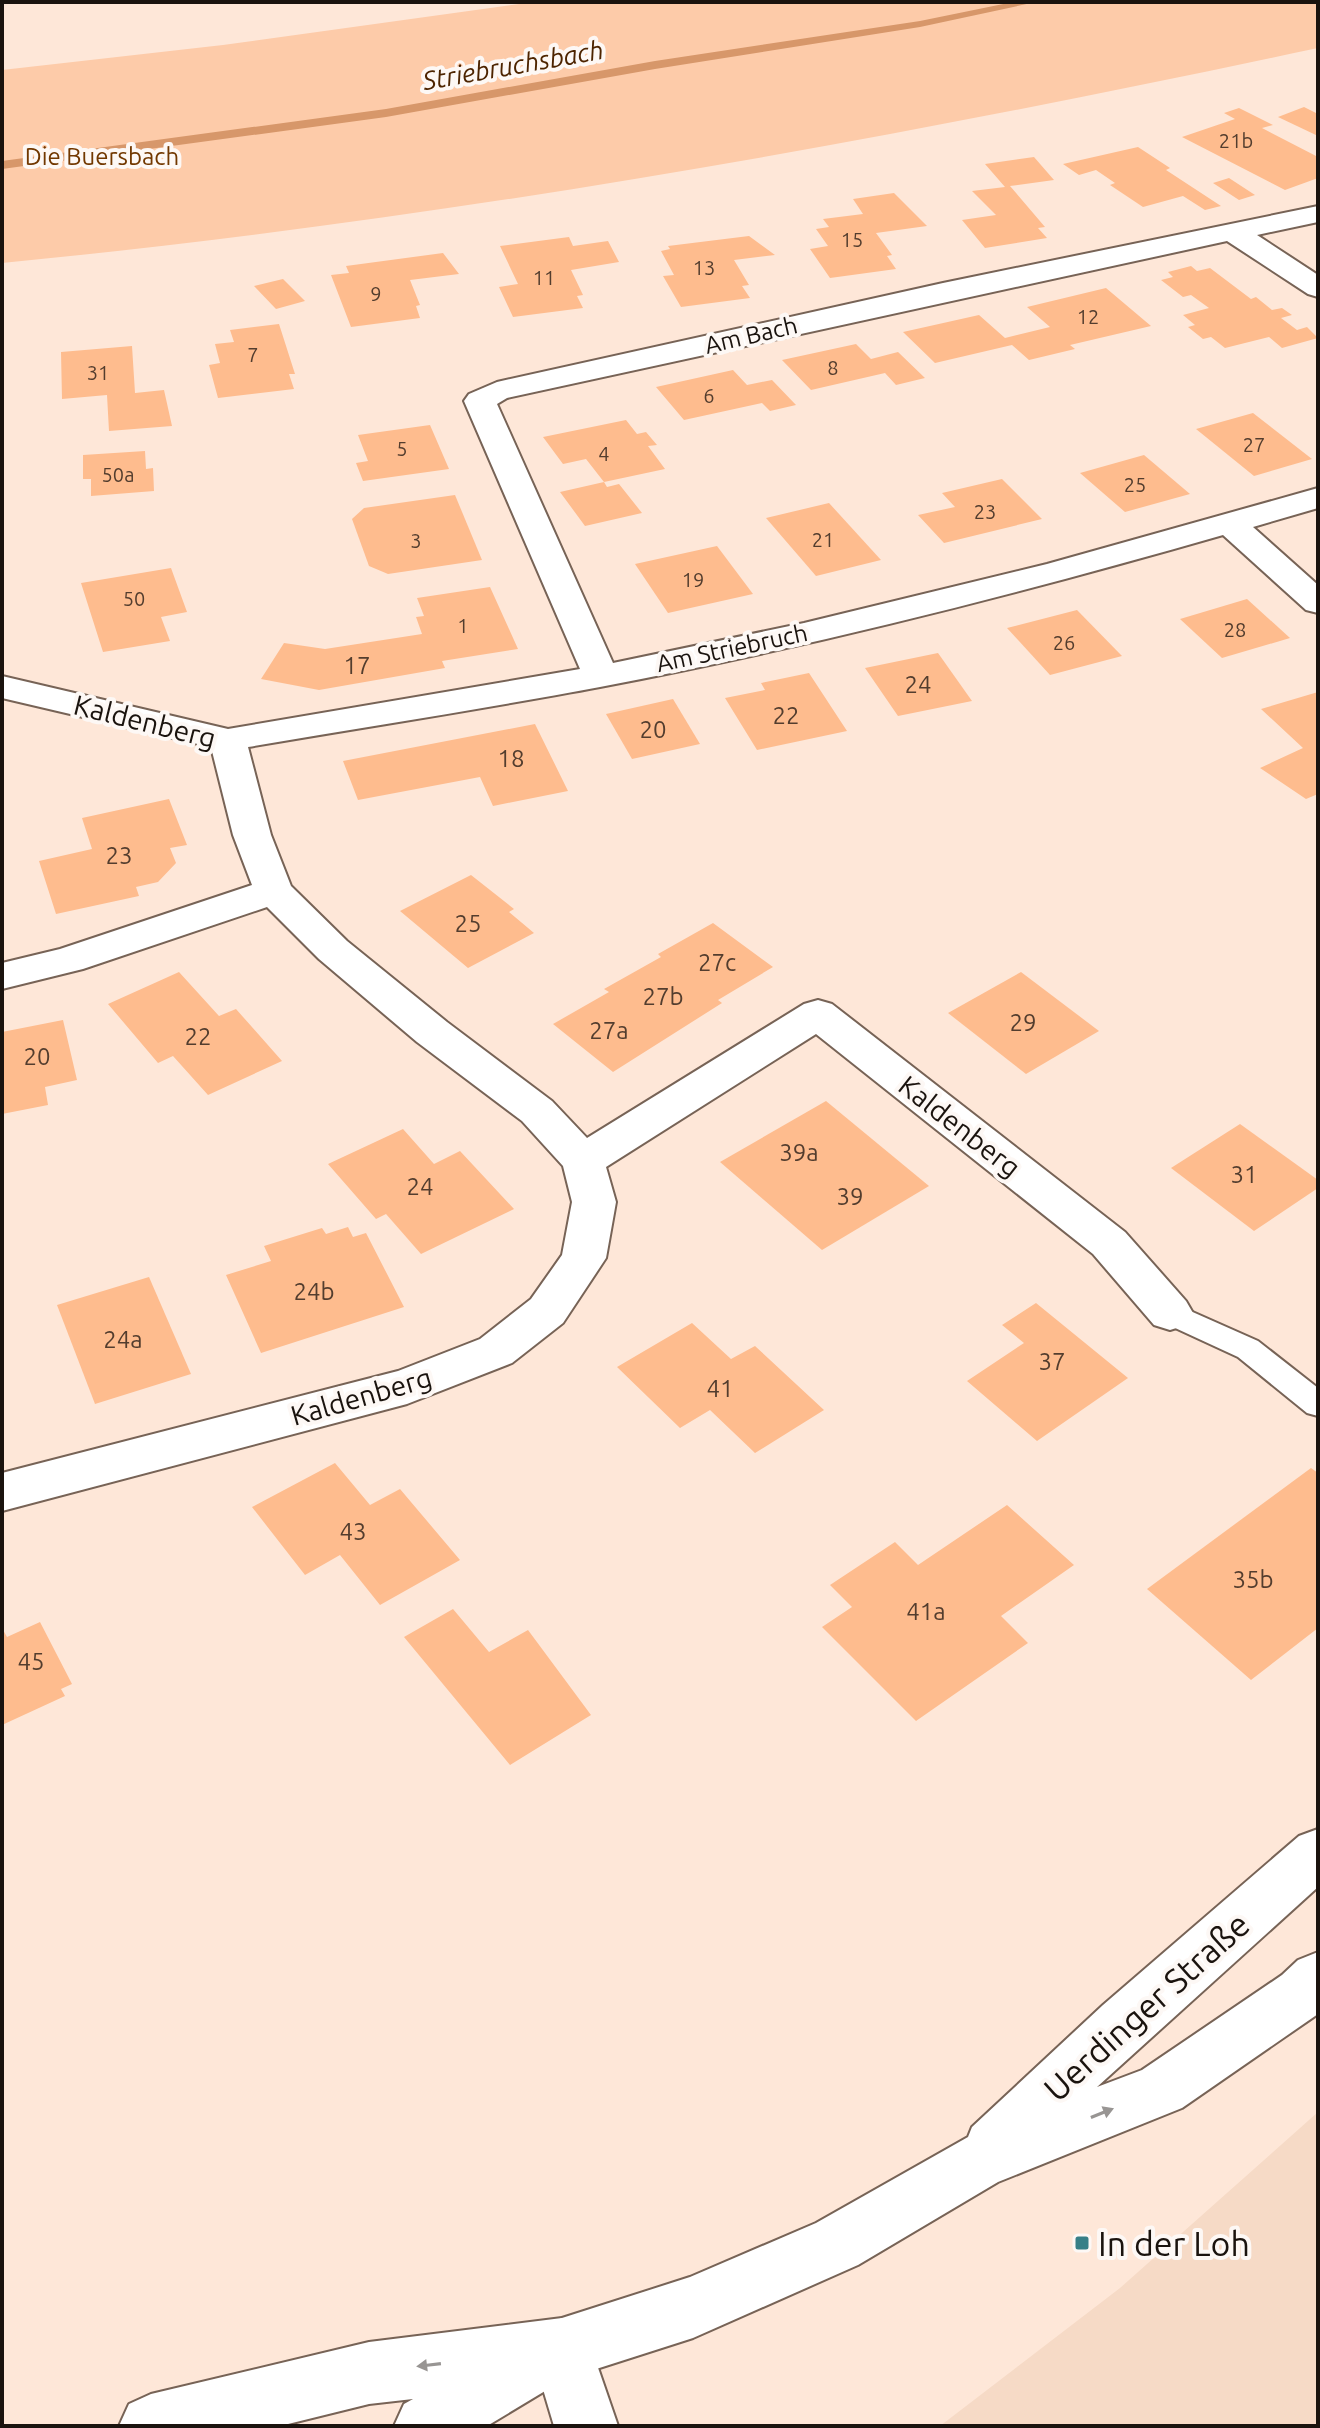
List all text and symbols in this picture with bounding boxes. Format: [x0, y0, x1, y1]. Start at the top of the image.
water label: Striebruchsbach [419, 35, 606, 95]
house number: 21b [1219, 129, 1253, 152]
park label: Die Buersbach [25, 143, 179, 170]
house number: 15 [841, 228, 863, 251]
house number: 13 [693, 256, 715, 279]
house number: 11 [533, 266, 555, 289]
house number: 9 [370, 282, 382, 305]
house number: 12 [1077, 305, 1099, 328]
street label: Am Bach [702, 311, 800, 359]
house number: 7 [247, 343, 259, 366]
house number: 8 [827, 356, 839, 379]
house number: 31 [87, 361, 109, 384]
house number: 6 [703, 384, 715, 407]
house number: 27 [1243, 433, 1265, 456]
house number: 5 [396, 437, 408, 460]
house number: 4 [598, 442, 610, 465]
house number: 50a [102, 463, 134, 486]
house number: 25 [1124, 473, 1146, 496]
house number: 23 [974, 500, 996, 523]
house number: 21 [812, 528, 834, 551]
house number: 3 [410, 529, 422, 552]
house number: 19 [682, 568, 704, 591]
house number: 50 [123, 587, 145, 610]
house number: 1 [457, 614, 469, 637]
house number: 28 [1224, 618, 1246, 641]
street label: Am Striebruch [654, 619, 810, 677]
house number: 26 [1053, 631, 1075, 654]
house number: 17 [343, 652, 371, 679]
house number: 24 [904, 671, 932, 698]
street label: Kaldenberg [71, 688, 219, 754]
house number: 22 [772, 702, 800, 729]
house number: 20 [639, 716, 667, 743]
house number: 18 [497, 745, 525, 772]
house number: 23 [105, 842, 133, 869]
house number: 25 [454, 910, 482, 937]
house number: 27c [698, 949, 736, 976]
house number: 27b [642, 983, 684, 1010]
house number: 29 [1009, 1009, 1037, 1036]
house number: 27a [589, 1017, 629, 1044]
house number: 22 [184, 1023, 212, 1050]
house number: 20 [23, 1043, 51, 1070]
street label: Kaldenberg [893, 1069, 1027, 1183]
house number: 39a [779, 1139, 819, 1166]
house number: 31 [1230, 1161, 1258, 1188]
house number: 24 [406, 1173, 434, 1200]
house number: 39 [836, 1183, 864, 1210]
house number: 24b [293, 1278, 335, 1305]
house number: 24a [103, 1326, 143, 1353]
house number: 37 [1038, 1348, 1066, 1375]
street label: Kaldenberg [287, 1361, 435, 1431]
house number: 41 [706, 1375, 734, 1402]
house number: 43 [339, 1518, 367, 1545]
house number: 35b [1232, 1566, 1274, 1593]
house number: 41a [906, 1598, 946, 1625]
house number: 45 [17, 1648, 45, 1675]
street label: Uerdinger Straße [1036, 1904, 1256, 2108]
one-way arrow [1090, 2106, 1114, 2119]
place label: In der Loh [1098, 2224, 1250, 2262]
marker: In der Loh [1073, 2234, 1091, 2252]
one-way arrow [416, 2359, 441, 2372]

